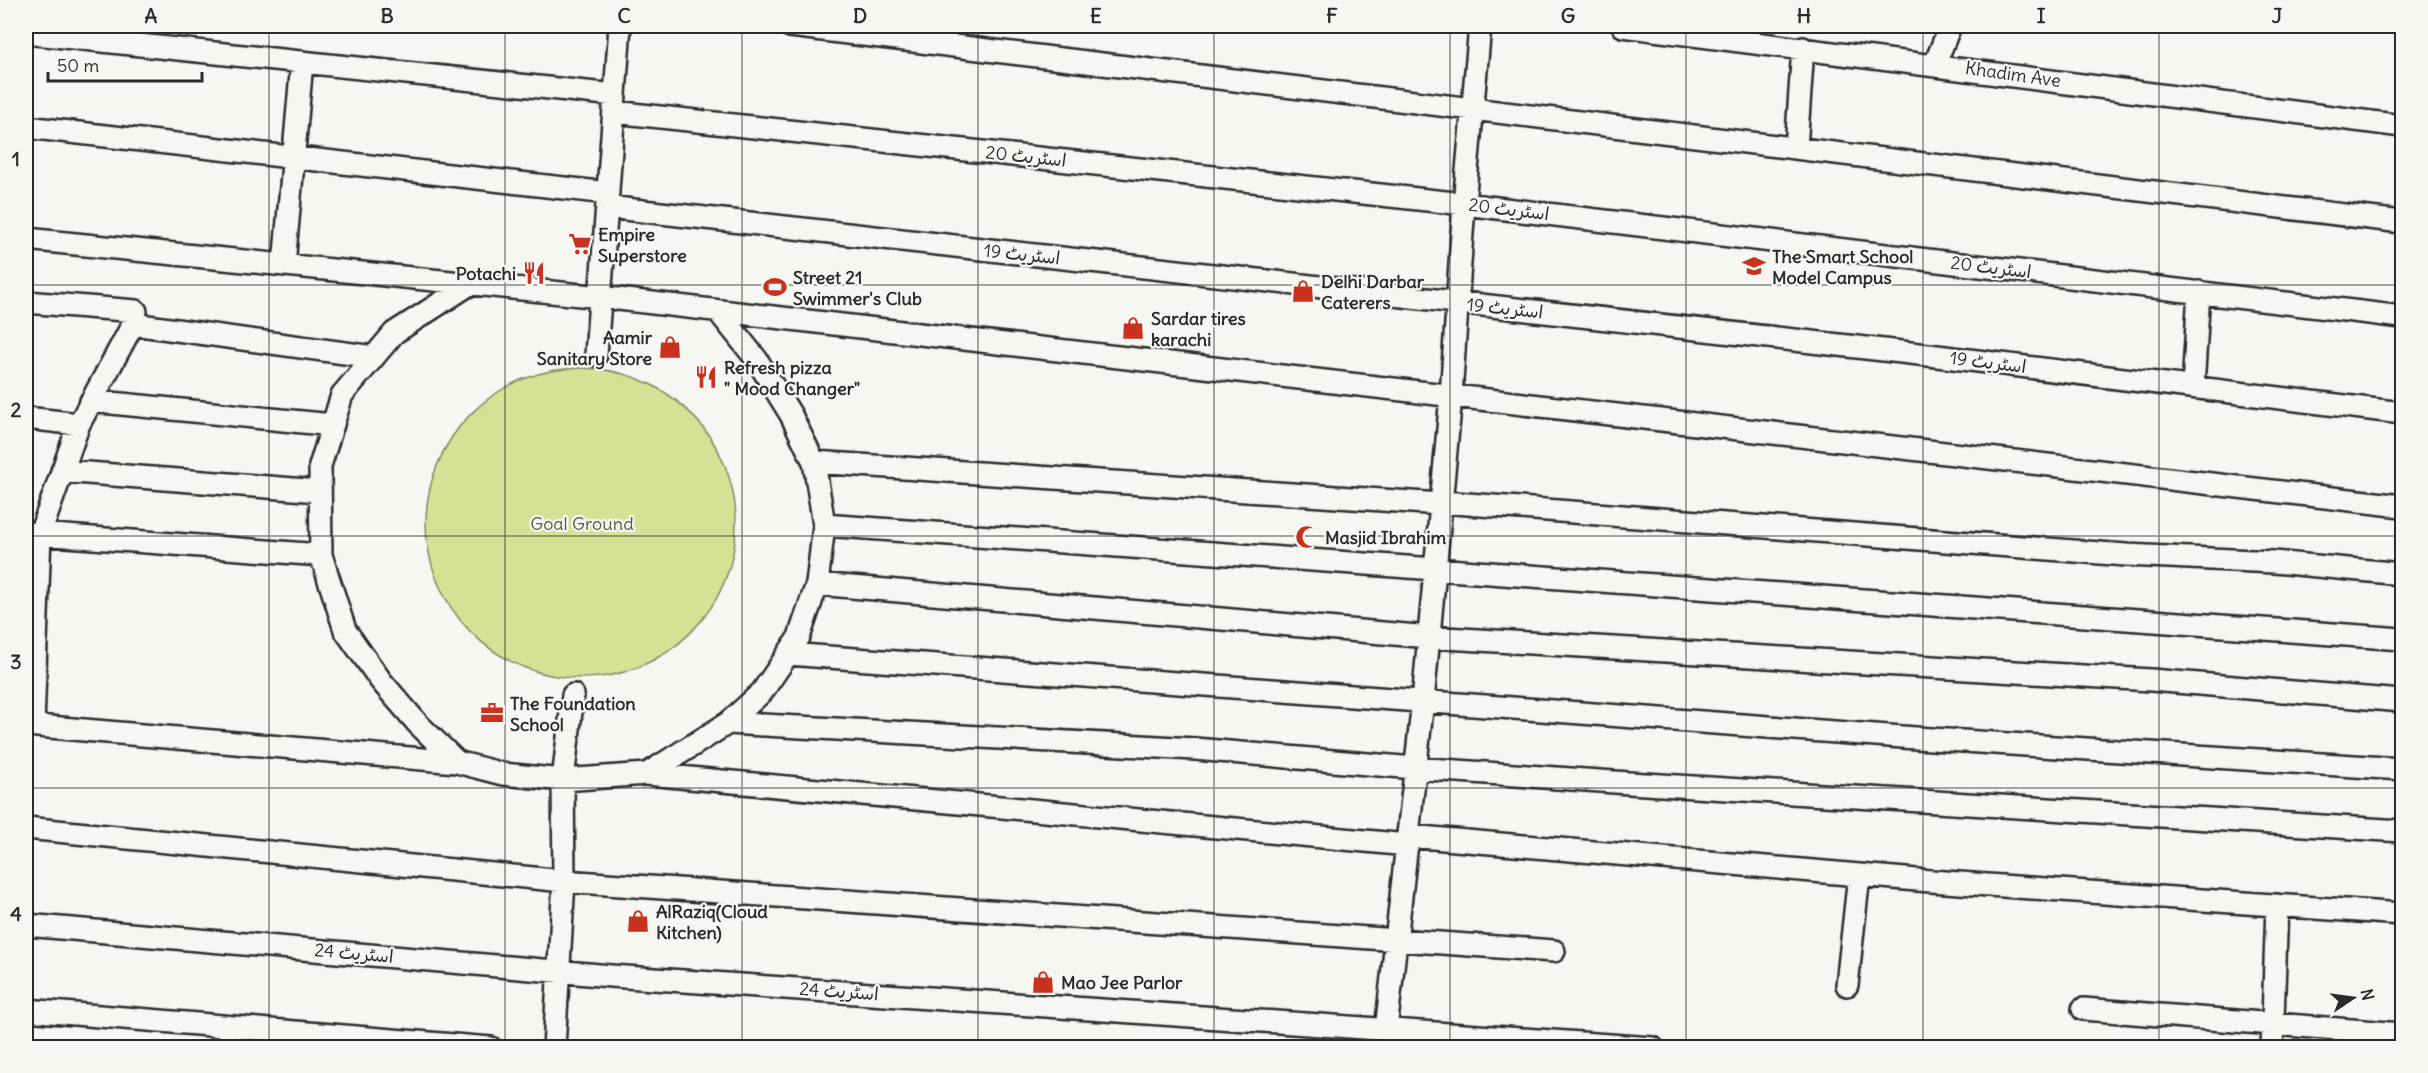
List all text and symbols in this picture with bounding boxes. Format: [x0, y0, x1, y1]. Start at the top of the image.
text: A [145, 3, 158, 28]
text: B [380, 3, 394, 28]
text: C [617, 3, 631, 28]
text: D [853, 3, 867, 28]
text: E [1090, 3, 1102, 28]
text: F [1326, 3, 1338, 28]
text: G [1561, 3, 1575, 28]
text: H [1797, 3, 1811, 28]
text: I [2037, 3, 2046, 28]
text: J [2272, 3, 2283, 28]
scale bar [48, 45, 202, 83]
text: 50 m [57, 54, 99, 77]
street label: Khadim Ave [1964, 56, 2062, 92]
street label: اسٹریٹ 20 [985, 140, 1067, 172]
text: 1 [12, 146, 20, 171]
street label: اسٹریٹ 20 [1467, 193, 1551, 225]
place label: Empire Superstore [598, 223, 687, 267]
supermarket icon: Empire Superstore [567, 231, 593, 257]
street label: اسٹریٹ 19 [983, 239, 1061, 269]
place label: The Smart School Model Campus [1772, 245, 1913, 289]
street label: اسٹریٹ 20 [1949, 251, 2033, 283]
school or university icon: The Smart School Model Campus [1741, 253, 1767, 279]
restaurant icon: Potachi [521, 260, 547, 286]
place label: Potachi [456, 262, 516, 285]
place label: Street 21 Swimmer's Club [793, 266, 922, 310]
place label: Delhi Darbar Caterers [1321, 270, 1425, 314]
sports icon: Street 21 Swimmer's Club [762, 274, 788, 300]
shop icon: Delhi Darbar Caterers [1290, 278, 1316, 304]
street label: اسٹریٹ 19 [1466, 293, 1544, 323]
place label: Sardar tires karachi [1151, 307, 1246, 351]
shop icon: Sardar tires karachi [1120, 315, 1146, 341]
place label: Aamir Sanitary Store [537, 326, 653, 370]
shop icon: Aamir Sanitary Store [657, 334, 683, 360]
street label: اسٹریٹ 19 [1949, 346, 2027, 378]
place label: Refresh pizza " Mood Changer" [724, 356, 860, 400]
restaurant icon: Refresh pizza " Mood Changer" [693, 364, 719, 390]
text: 2 [11, 397, 22, 422]
park label: Goal Ground [530, 512, 634, 535]
mosque icon: Masjid Ibrahim [1294, 524, 1320, 550]
place label: Masjid Ibrahim [1325, 526, 1446, 549]
text: 3 [10, 649, 22, 674]
place label: The Foundation School [510, 692, 636, 736]
office icon: The Foundation School [479, 700, 505, 726]
place label: AlRaziq(Cloud Kitchen) [656, 900, 768, 944]
text: 4 [10, 901, 22, 926]
shop icon: AlRaziq(Cloud Kitchen) [625, 908, 651, 934]
street label: اسٹریٹ 24 [314, 938, 394, 968]
north arrow [2323, 968, 2383, 1028]
shop icon: Mao Jee Parlor [1030, 969, 1056, 995]
place label: Mao Jee Parlor [1061, 971, 1183, 994]
street label: اسٹریٹ 24 [799, 977, 879, 1005]
text: N [2357, 987, 2379, 1002]

